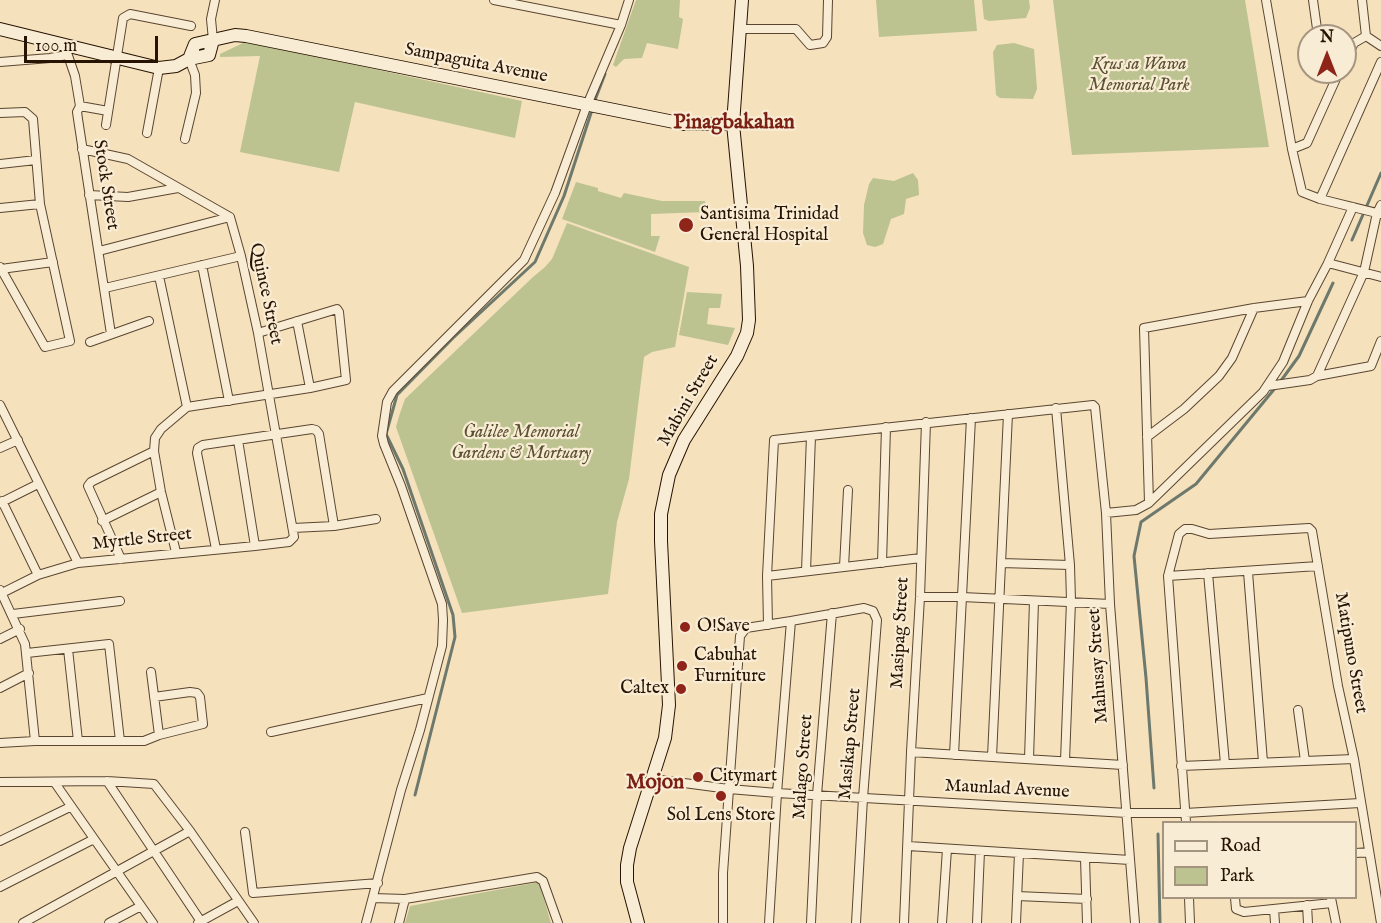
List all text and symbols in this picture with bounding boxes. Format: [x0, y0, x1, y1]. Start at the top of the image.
scale bar [27, 24, 160, 62]
north arrow [1297, 24, 1357, 84]
text: N [1320, 28, 1334, 48]
text: 100 m [35, 35, 77, 58]
street label: Sampaguita Avenue [403, 40, 549, 88]
park label: Krus sa Wawa Memorial Park [1088, 54, 1190, 97]
district label: Pinagbakahan [673, 111, 795, 137]
street label: Stock Street [87, 138, 123, 232]
place label: Santisima Trinidad General Hospital [700, 204, 839, 246]
marker: Santisima Trinidad General Hospital [677, 216, 695, 234]
street label: Quince Street [244, 241, 286, 347]
street label: Mabini Street [654, 351, 724, 451]
park label: Galilee Memorial Gardens & Mortuary [451, 422, 591, 464]
street label: Myrtle Street [91, 524, 193, 556]
street label: Masipag Street [887, 577, 915, 689]
street label: Matipuno Street [1329, 591, 1371, 715]
street label: Mahusay Street [1084, 608, 1114, 724]
place label: O!Save [697, 616, 750, 638]
marker: O!Save [678, 620, 692, 634]
place label: Cabuhat Furniture [694, 645, 766, 688]
marker: Cabuhat Furniture [675, 659, 689, 673]
place label: Caltex [620, 678, 669, 700]
marker: Caltex [674, 682, 688, 696]
street label: Masikap Street [835, 687, 867, 801]
street label: Malago Street [790, 714, 818, 820]
place label: Citymart [710, 766, 777, 788]
marker: Citymart [691, 770, 705, 784]
district label: Mojon [626, 771, 684, 797]
street label: Maunlad Avenue [944, 776, 1070, 804]
marker: Sol Lens Store [714, 789, 728, 803]
place label: Sol Lens Store [667, 805, 775, 827]
legend [1162, 821, 1357, 899]
text: Road [1220, 835, 1261, 858]
text: Park [1220, 865, 1254, 888]

